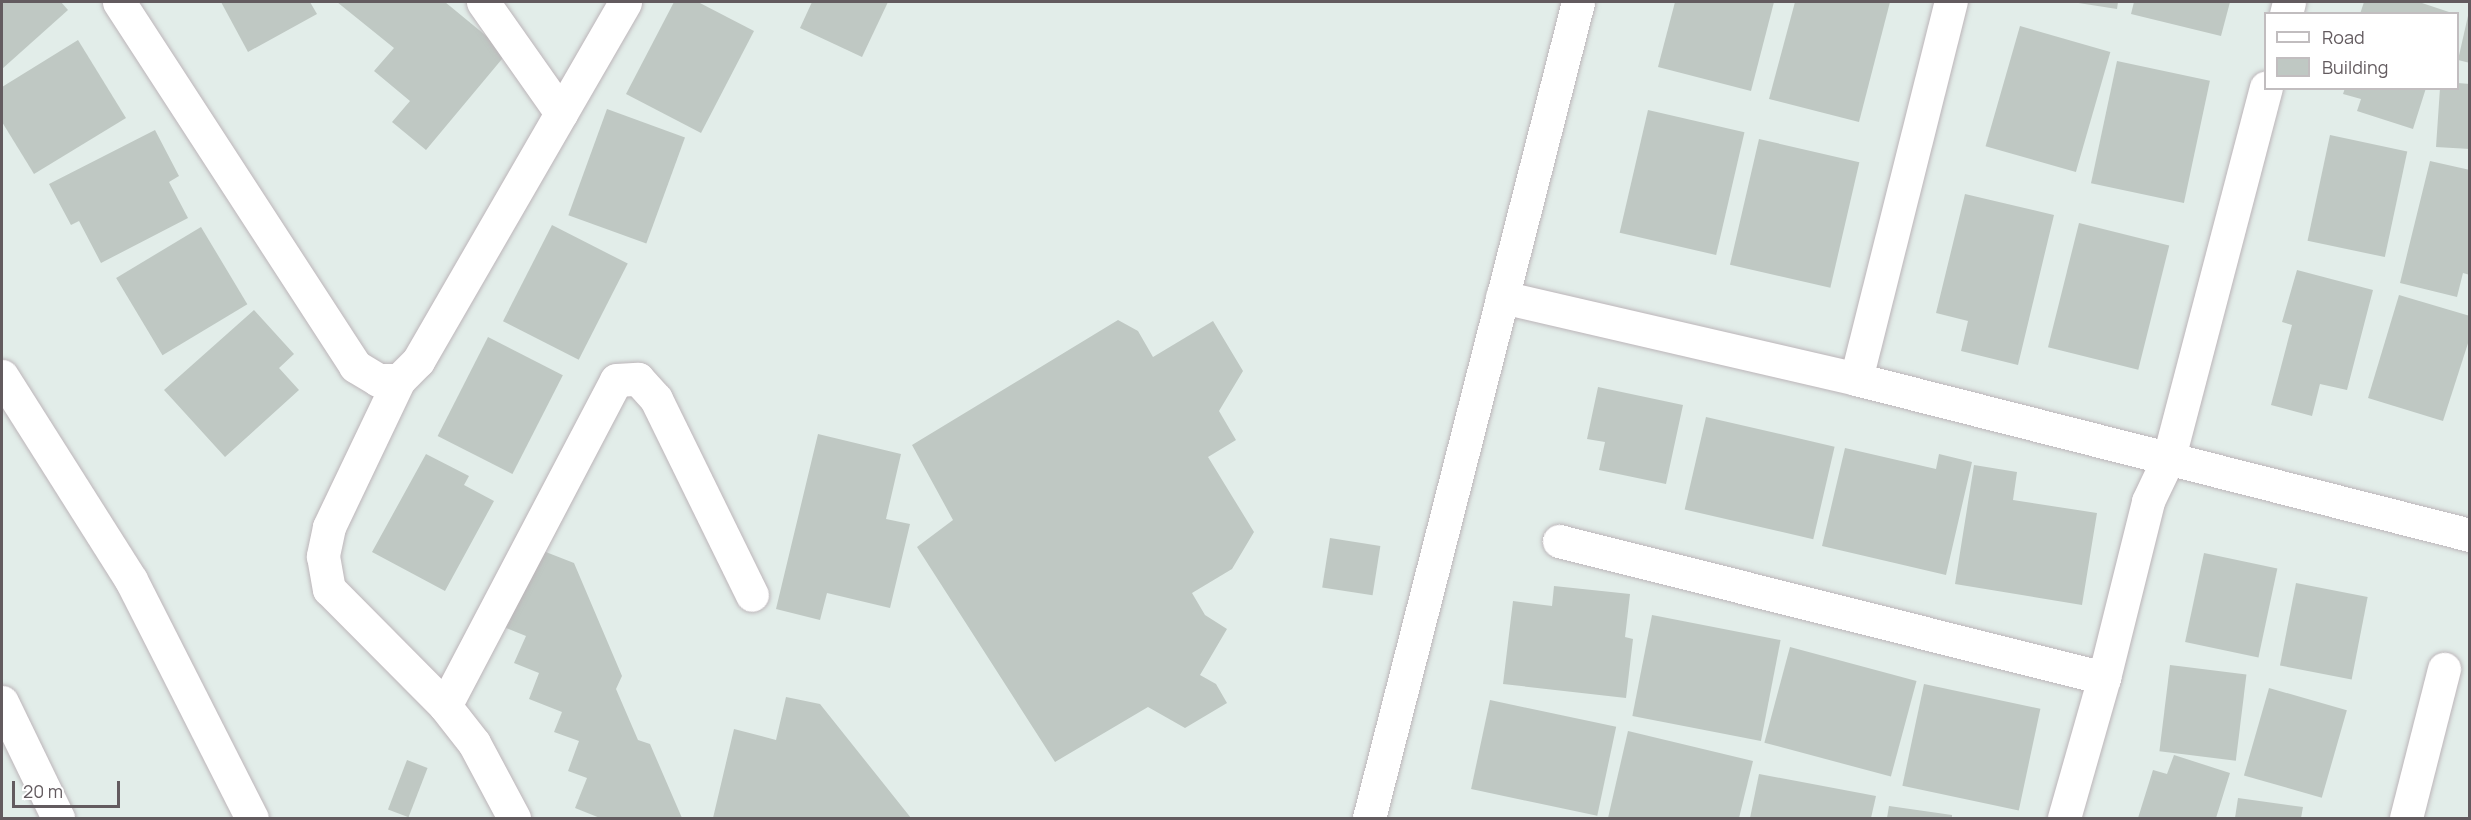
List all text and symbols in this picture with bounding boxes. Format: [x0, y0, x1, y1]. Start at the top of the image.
legend [2264, 12, 2459, 90]
text: Road [2322, 25, 2365, 49]
text: Building [2322, 55, 2388, 79]
scale bar [15, 769, 123, 807]
text: 20 m [23, 779, 63, 803]

